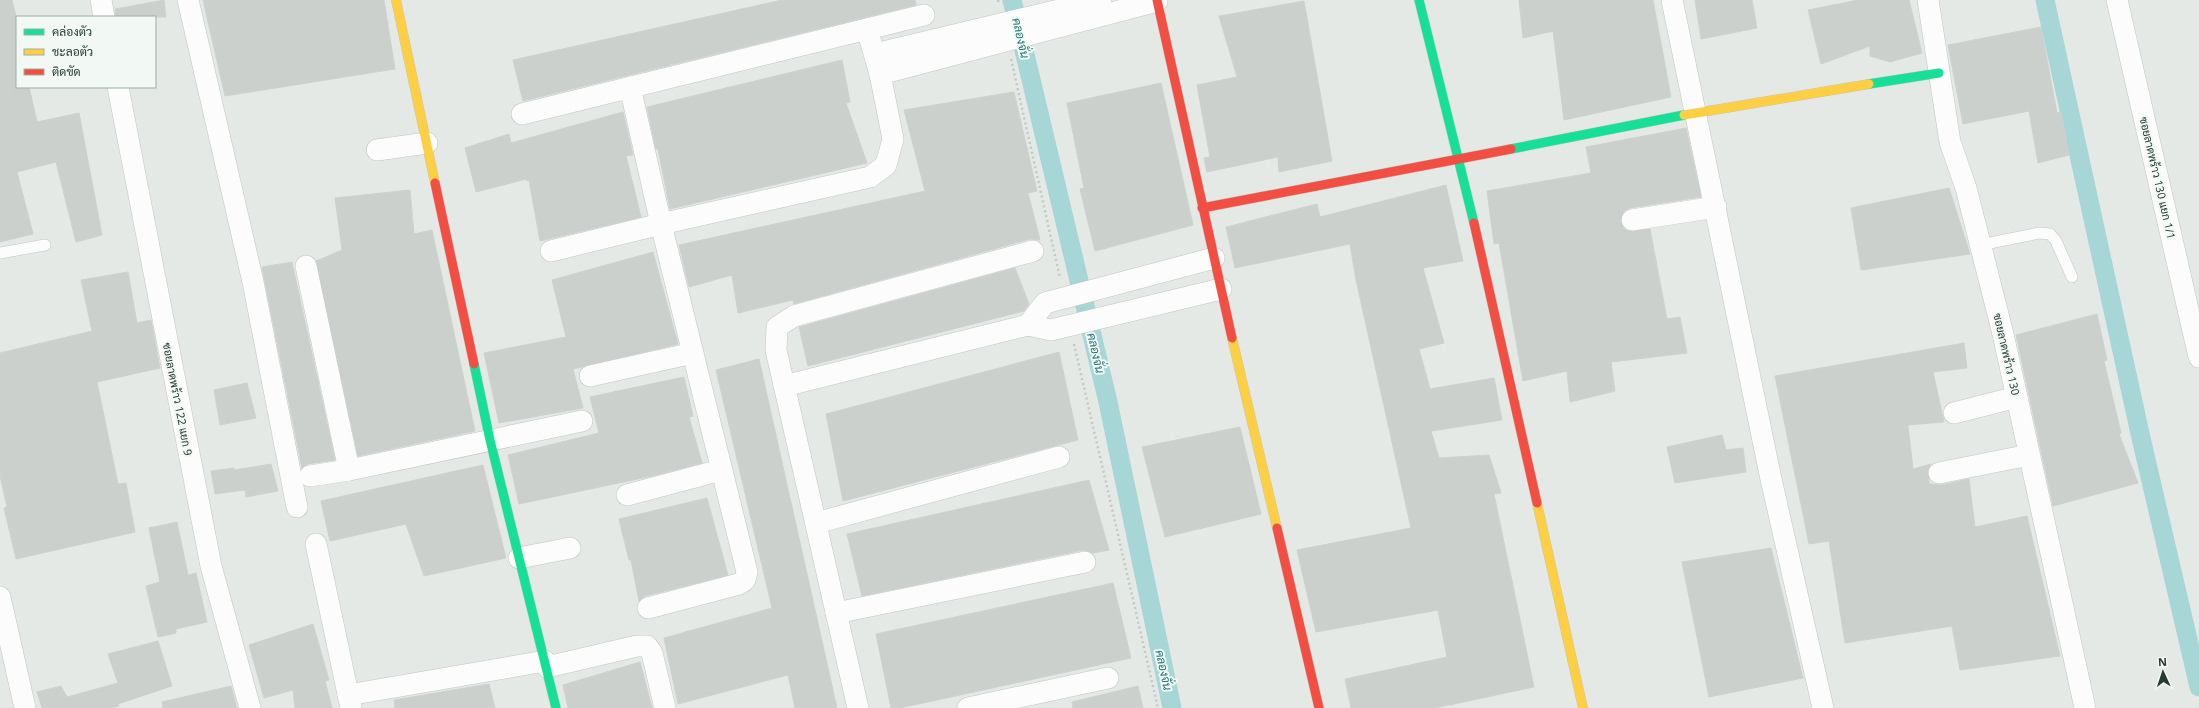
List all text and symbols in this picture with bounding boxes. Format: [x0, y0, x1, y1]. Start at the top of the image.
legend [16, 16, 156, 88]
water label: คลองจั่น [1008, 16, 1036, 60]
text: คล่องตัว [52, 23, 92, 40]
text: ชะลอตัว [52, 43, 93, 60]
text: ติดขัด [52, 63, 81, 80]
street label: ซอยลาดพร้าว 130 แยก 1/1 [2137, 115, 2179, 241]
street label: ซอยลาดพร้าว 130 [1990, 312, 2024, 396]
water label: คลองจั่น [1083, 331, 1111, 375]
street label: ซอยลาดพร้าว 122 แยก 9 [160, 341, 196, 457]
water label: คลองจั่น [1151, 648, 1178, 692]
north arrow [2143, 652, 2183, 692]
text: N [2158, 654, 2167, 669]

